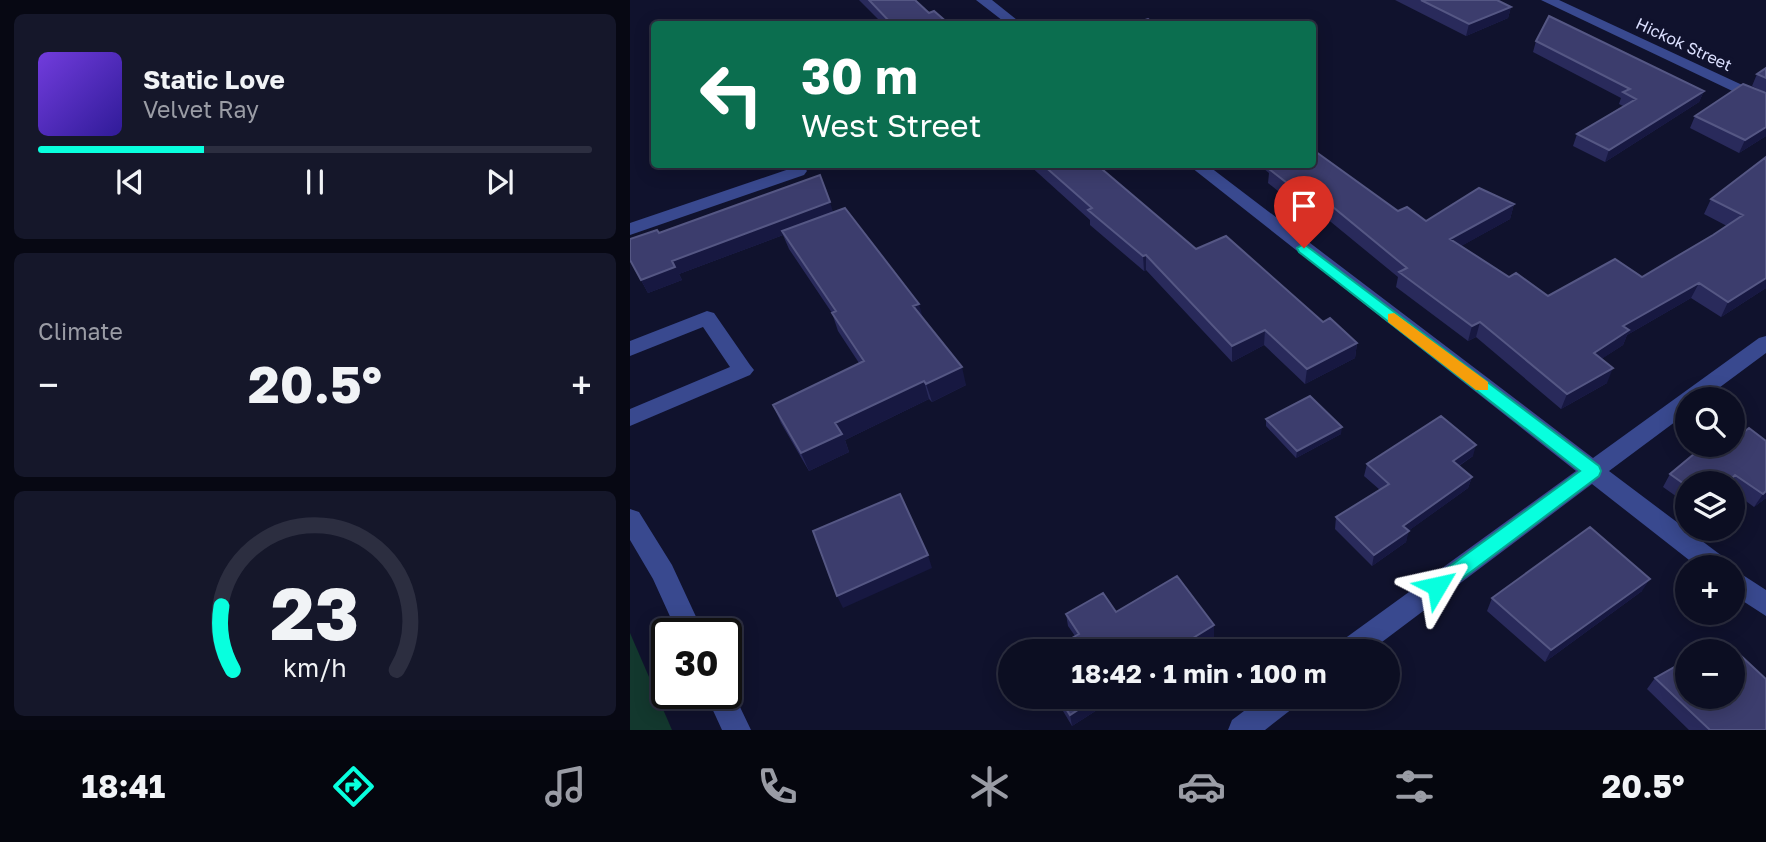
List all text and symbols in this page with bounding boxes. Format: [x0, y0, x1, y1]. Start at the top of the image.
street label: Hickok Street [1633, 13, 1735, 75]
text: 30 m [801, 46, 918, 105]
icon: left [686, 49, 777, 140]
text: Static Love [143, 64, 285, 95]
text: Velvet Ray [143, 95, 259, 123]
text: West Street [801, 106, 981, 144]
icon: previous [111, 163, 149, 201]
icon: pause [296, 163, 334, 201]
icon: next [481, 163, 519, 201]
pin [1274, 176, 1334, 248]
icon: arrive [1285, 187, 1323, 225]
text: Climate [38, 317, 123, 345]
text: 20.5° [248, 352, 382, 414]
text: − [38, 362, 59, 407]
text: + [571, 362, 592, 407]
map controls [1675, 387, 1745, 709]
button: search [1675, 387, 1745, 457]
button: layers [1675, 471, 1745, 541]
position arrow [1400, 549, 1474, 623]
button: + [1675, 555, 1745, 625]
text: 23 [271, 569, 359, 656]
speed limit sign: 30 [651, 618, 742, 709]
button: − [1675, 639, 1745, 709]
text: km/h [283, 651, 347, 682]
text: 18:42 · 1 min · 100 m [1071, 658, 1327, 689]
icon: directions [329, 762, 378, 811]
icon: music [541, 762, 590, 811]
icon: phone [753, 762, 802, 811]
icon: climate [965, 762, 1014, 811]
icon: car [1177, 762, 1226, 811]
icon: filters [1390, 762, 1439, 811]
text: 18:41 [82, 767, 165, 805]
text: 20.5° [1602, 767, 1684, 805]

